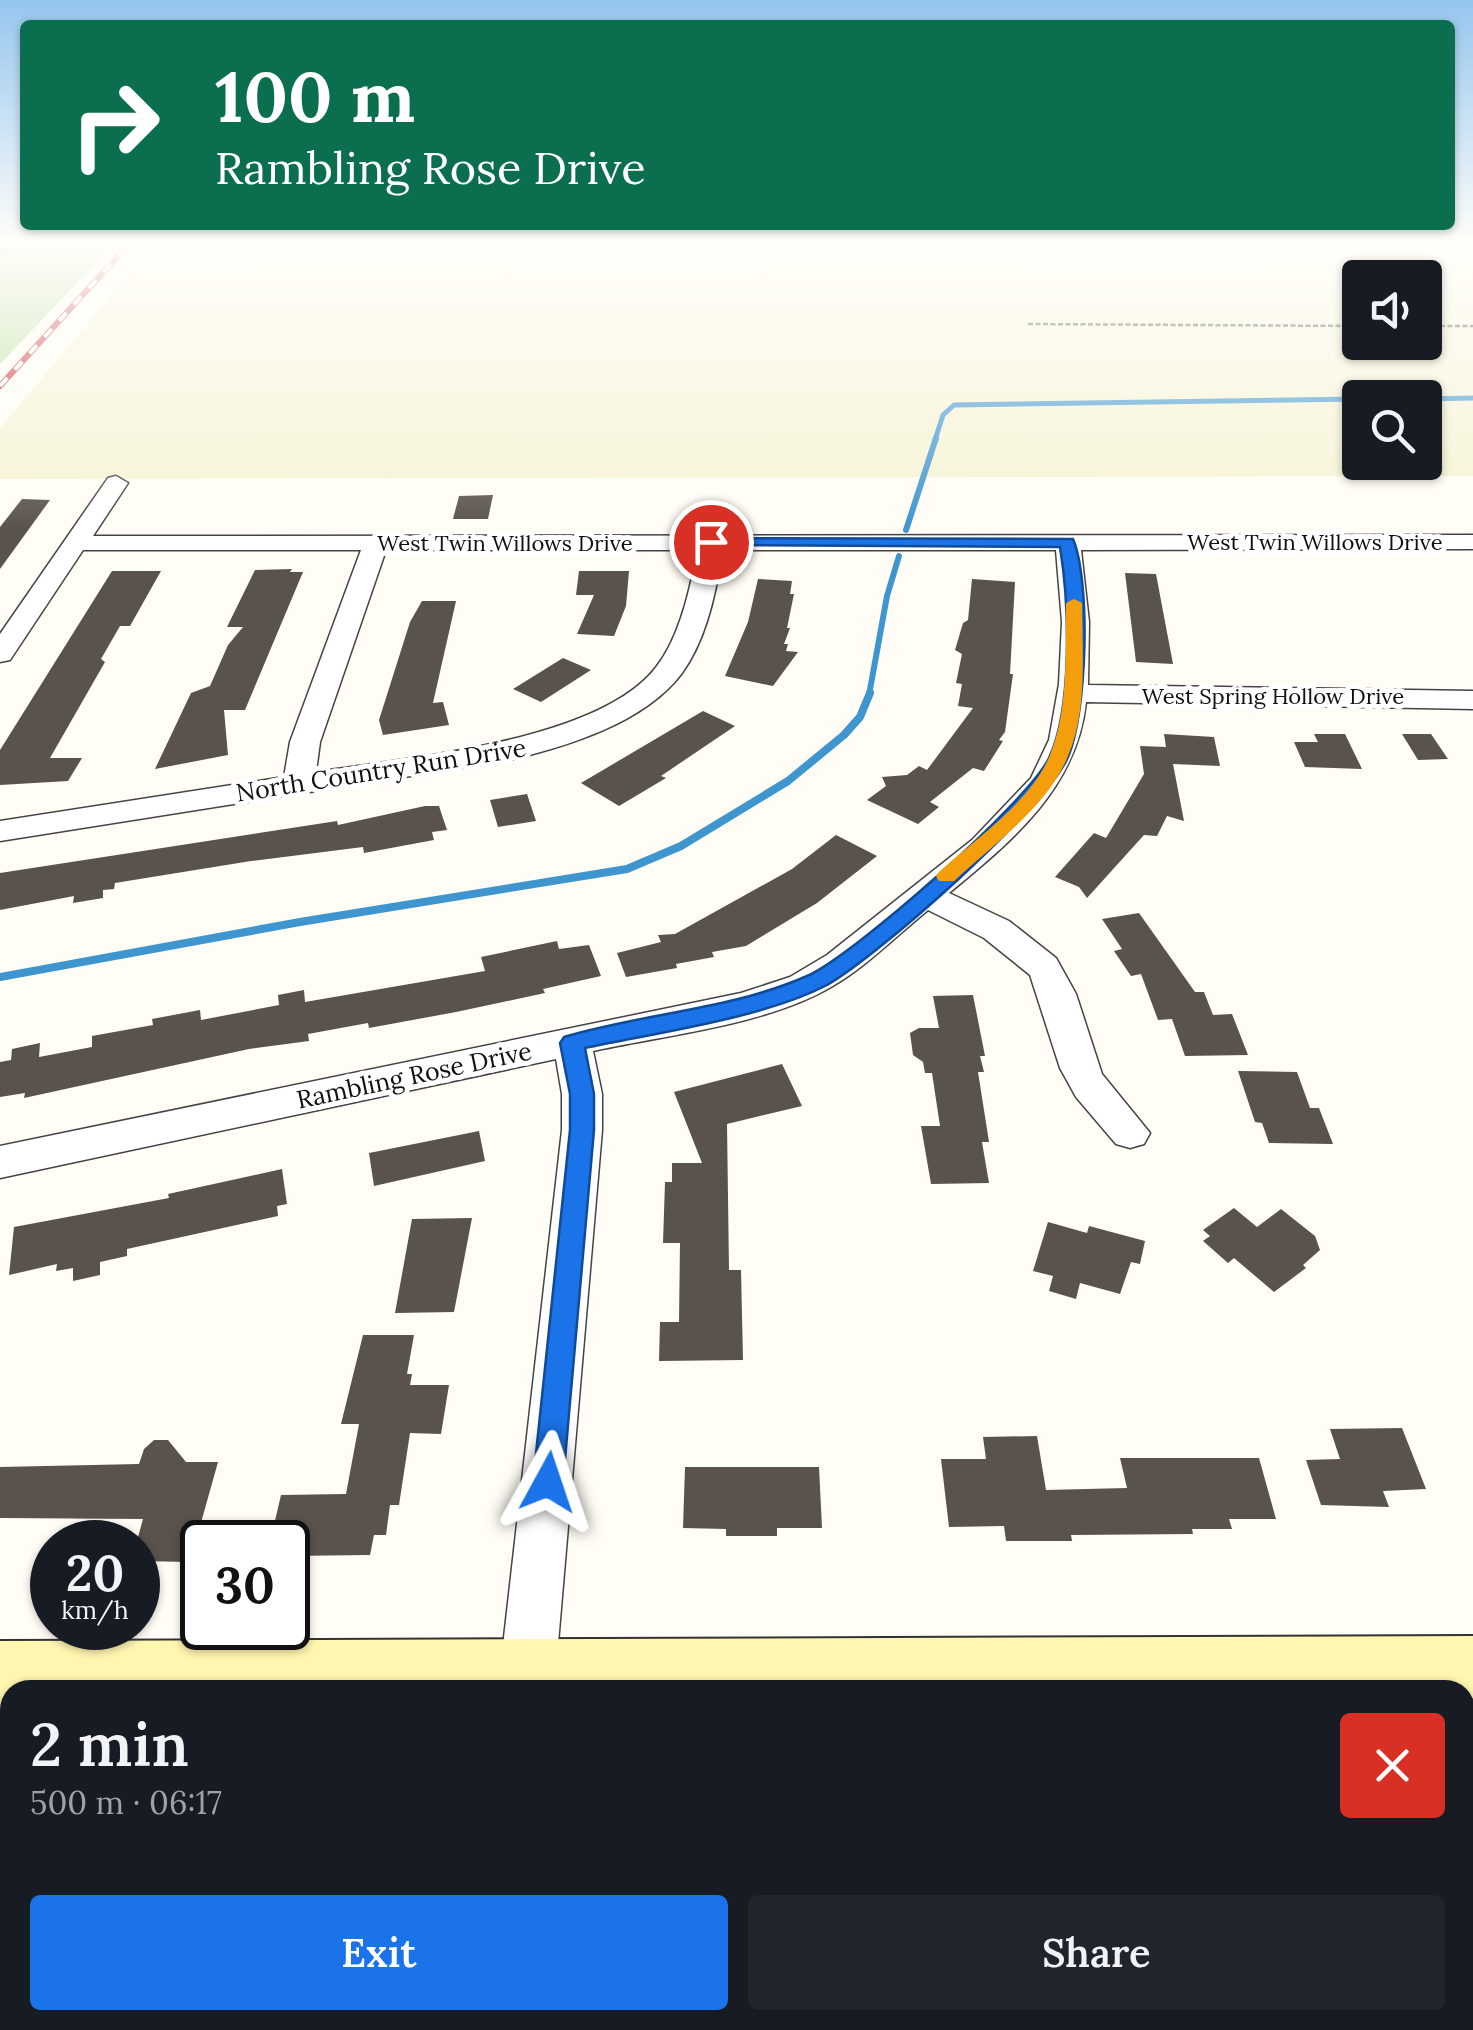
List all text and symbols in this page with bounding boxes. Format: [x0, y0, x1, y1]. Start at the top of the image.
text: 100 m [215, 52, 415, 141]
icon: right [50, 60, 180, 190]
text: Rambling Rose Drive [215, 139, 646, 196]
map controls [1342, 260, 1442, 480]
button: sound [1342, 260, 1442, 360]
button: search [1342, 380, 1442, 480]
pin [669, 500, 754, 585]
icon: arrive [684, 515, 739, 570]
street label: West Twin Willows Drive [1187, 528, 1443, 556]
street label: West Twin Willows Drive [377, 529, 633, 557]
street label: West Spring Hollow Drive [1142, 682, 1404, 710]
street label: North Country Run Drive [234, 731, 528, 809]
street label: Rambling Rose Drive [294, 1034, 534, 1116]
position arrow [496, 1430, 600, 1534]
speed limit sign: 30 [180, 1520, 310, 1650]
text: 20 [66, 1541, 124, 1605]
text: km/h [61, 1594, 129, 1626]
text: 2 min [30, 1706, 189, 1782]
button: close [1340, 1713, 1445, 1818]
text: 500 m · 06:17 [30, 1782, 222, 1823]
button: Exit [30, 1895, 728, 2010]
button: Share [748, 1895, 1445, 2010]

